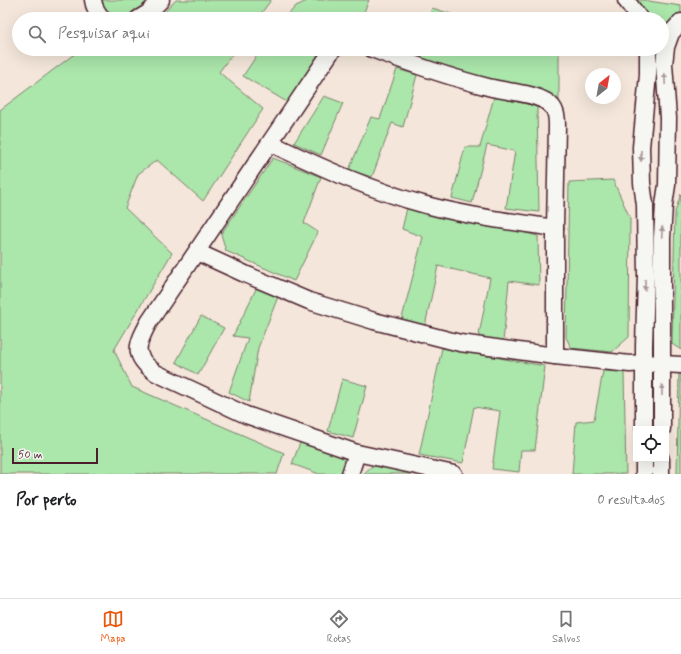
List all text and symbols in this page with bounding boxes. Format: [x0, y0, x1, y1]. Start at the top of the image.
search box [12, 12, 669, 56]
icon: search [26, 23, 48, 45]
text: Pesquisar aqui [58, 24, 150, 44]
north arrow [585, 68, 621, 104]
one-way arrow [662, 72, 668, 85]
one-way arrow [638, 150, 645, 162]
one-way arrow [659, 226, 666, 238]
one-way arrow [642, 279, 649, 291]
one-way arrow [659, 384, 666, 396]
map controls [633, 426, 669, 462]
button: locate [633, 426, 669, 462]
scale bar [12, 446, 98, 465]
text: 50 m [18, 448, 43, 462]
text: Por perto [16, 489, 77, 511]
text: 0 resultados [597, 492, 665, 509]
tab: Mapa [101, 608, 126, 646]
tab: Rotas [327, 608, 351, 646]
tab: Salvos [552, 608, 580, 646]

